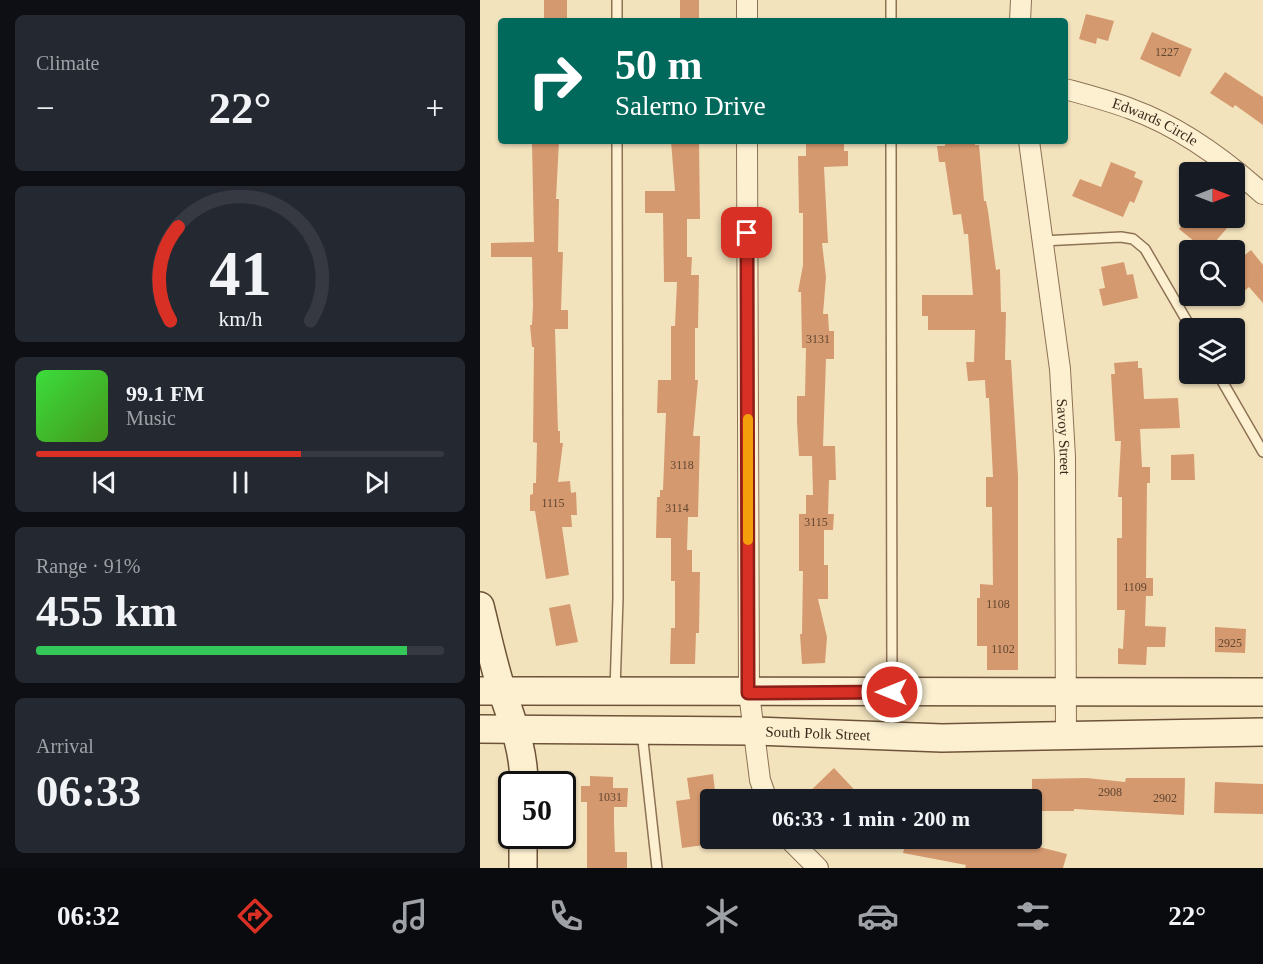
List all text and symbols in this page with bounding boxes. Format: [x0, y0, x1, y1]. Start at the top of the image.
icon: right [516, 42, 594, 120]
text: 50 m [615, 42, 703, 88]
house number: 1227 [1155, 45, 1179, 59]
text: Climate [36, 52, 99, 74]
text: 22° [209, 83, 272, 133]
text: − [36, 90, 55, 126]
text: + [425, 90, 444, 126]
text: Salerno Drive [615, 91, 766, 121]
street label: Edwards Circle [1110, 95, 1201, 149]
north arrow [1179, 162, 1245, 228]
map controls [1179, 162, 1245, 384]
pin [721, 207, 772, 258]
icon: arrive [730, 216, 763, 249]
text: 41 [209, 239, 271, 308]
button: search [1179, 240, 1245, 306]
text: km/h [218, 307, 262, 331]
button: layers [1179, 318, 1245, 384]
house number: 3131 [806, 332, 830, 346]
text: 99.1 FM [126, 381, 204, 406]
street label: Savoy Street [1054, 398, 1073, 476]
text: Music [126, 407, 176, 429]
house number: 3118 [670, 458, 694, 472]
icon: previous [88, 466, 121, 499]
icon: pause [224, 466, 257, 499]
icon: next [360, 466, 393, 499]
house number: 1115 [541, 496, 565, 510]
house number: 3114 [665, 501, 689, 515]
house number: 3115 [804, 515, 828, 529]
text: Range · 91% [36, 555, 140, 577]
house number: 1109 [1123, 580, 1147, 594]
text: 455 km [36, 586, 177, 636]
house number: 1108 [986, 597, 1010, 611]
house number: 2925 [1218, 636, 1242, 650]
house number: 1102 [991, 642, 1015, 656]
position arrow [860, 660, 924, 724]
street label: South Polk Street [765, 723, 872, 743]
text: Arrival [36, 735, 94, 757]
text: 06:33 [36, 766, 141, 816]
speed limit sign: 50 [498, 771, 576, 849]
house number: 2908 [1098, 785, 1122, 799]
house number: 1031 [598, 790, 622, 804]
house number: 2902 [1153, 791, 1177, 805]
text: 06:33 · 1 min · 200 m [772, 806, 970, 831]
icon: directions [234, 895, 276, 937]
icon: music [389, 895, 431, 937]
icon: phone [545, 895, 587, 937]
icon: climate [701, 895, 743, 937]
icon: car [857, 895, 899, 937]
icon: filters [1012, 895, 1054, 937]
text: 06:32 [57, 901, 120, 931]
text: 22° [1168, 901, 1206, 931]

